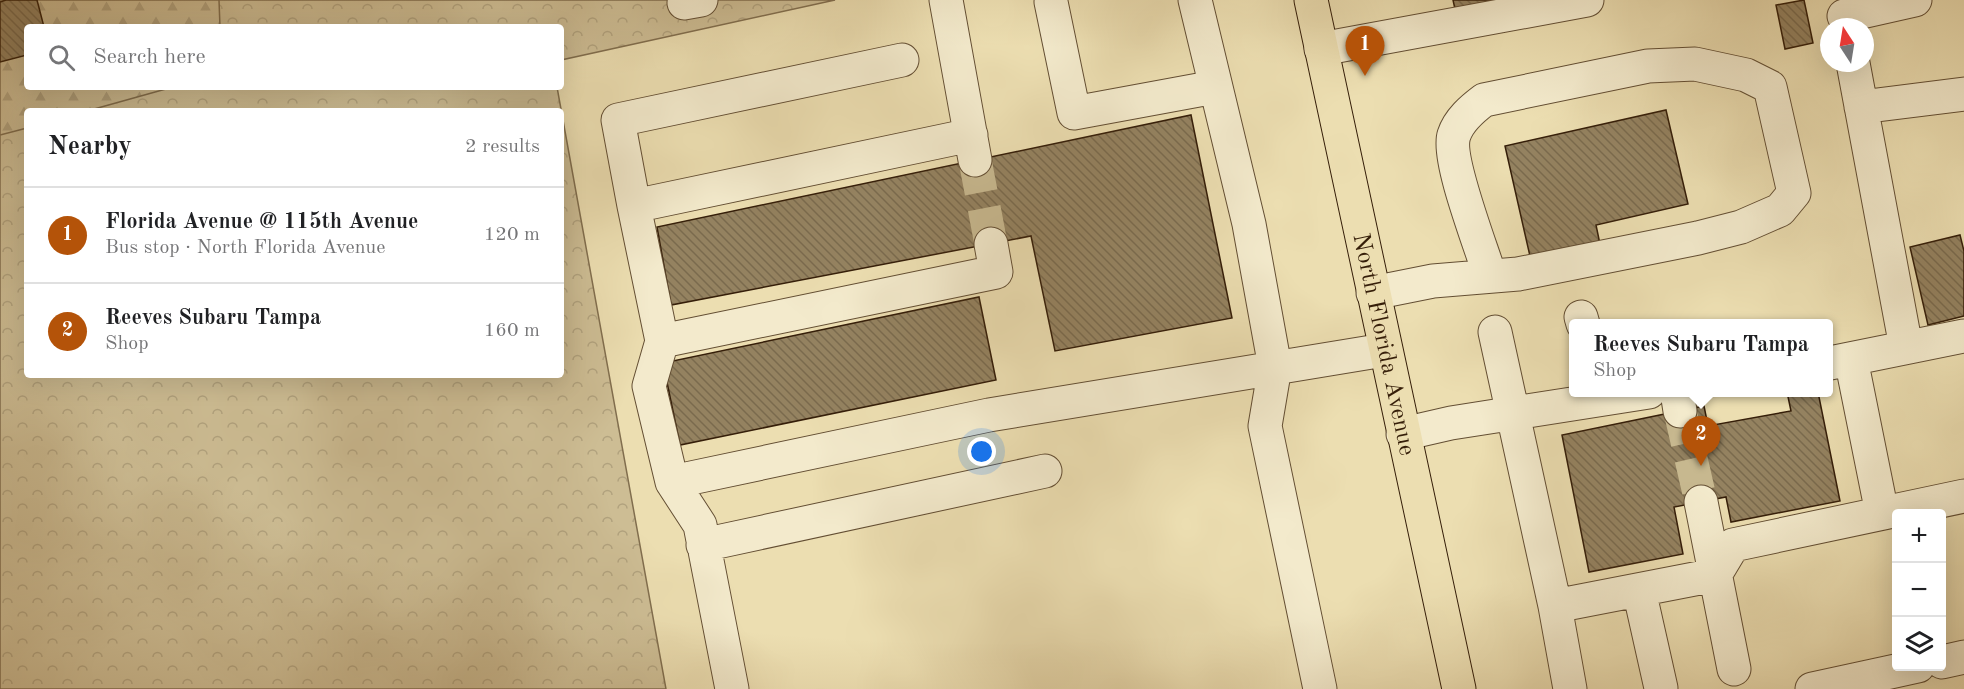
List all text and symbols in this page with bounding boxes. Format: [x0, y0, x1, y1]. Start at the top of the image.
north arrow [1820, 18, 1874, 72]
search box [24, 24, 564, 90]
pin: 1 [1346, 26, 1384, 76]
icon: search [45, 41, 78, 74]
text: Search here [93, 46, 206, 68]
text: Nearby [48, 134, 132, 160]
text: 2 results [465, 137, 540, 157]
text: Florida Avenue @ 115th Avenue [105, 211, 419, 233]
text: 1 [62, 225, 73, 245]
text: 120 m [484, 225, 540, 245]
street label: North Florida Avenue [1347, 231, 1419, 458]
text: Bus stop · North Florida Avenue [105, 238, 385, 258]
text: Reeves Subaru Tampa [105, 307, 321, 329]
popup [1569, 319, 1833, 397]
text: 2 [62, 321, 73, 341]
text: 160 m [484, 321, 540, 341]
text: Shop [105, 334, 149, 354]
text: Reeves Subaru Tampa [1593, 334, 1809, 356]
text: Shop [1593, 361, 1636, 381]
pin: 2 [1682, 416, 1720, 466]
your location [967, 437, 996, 466]
map controls [1892, 509, 1946, 671]
button: + [1892, 509, 1946, 563]
button: − [1892, 563, 1946, 617]
button: layers [1892, 617, 1946, 671]

